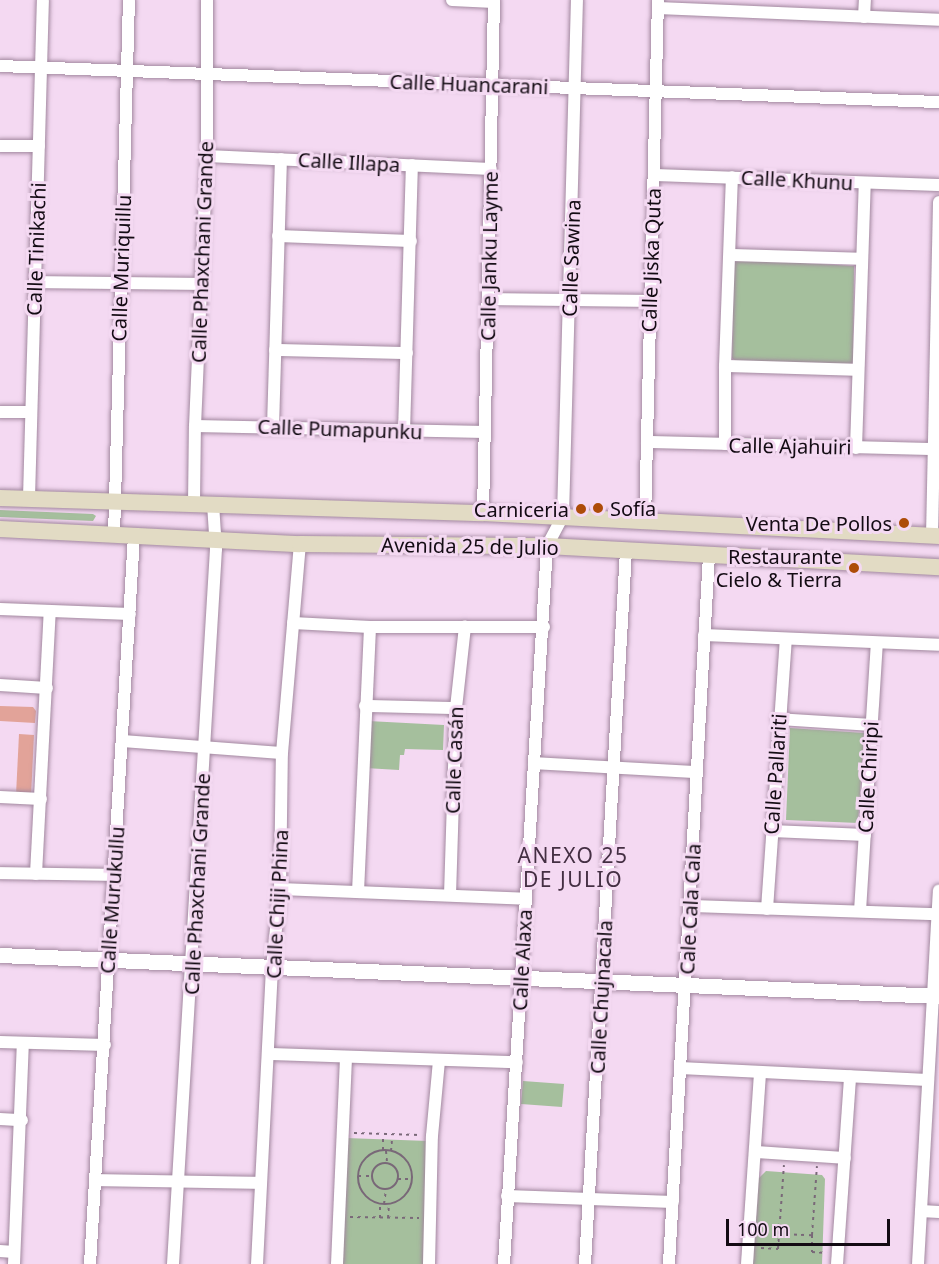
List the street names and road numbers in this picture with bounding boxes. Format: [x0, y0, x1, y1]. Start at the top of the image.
street label: Calle Huancarani [389, 69, 549, 99]
street label: Calle Phaxchani Grande [186, 141, 218, 363]
street label: Calle Illapa [297, 147, 401, 177]
street label: Calle Khunu [740, 165, 854, 195]
street label: Calle Janku Layme [476, 171, 502, 341]
street label: Calle Tinikachi [22, 182, 50, 316]
street label: Calle Jiska Quta [636, 187, 666, 333]
street label: Calle Muriquillu [106, 194, 136, 342]
street label: Calle Sawina [557, 199, 585, 317]
street label: Calle Pumapunku [257, 414, 423, 444]
street label: Calle Ajahuiri [728, 433, 852, 459]
street label: Avenida 25 de Julio [381, 532, 559, 560]
street label: Calle Casán [440, 706, 468, 814]
street label: Calle Pallariti [759, 713, 791, 835]
street label: Calle Chiripi [853, 721, 883, 833]
street label: Calle Phaxchani Grande [179, 773, 215, 995]
street label: Calle Murukullu [95, 826, 129, 974]
street label: Calle Chiji Phina [261, 829, 293, 979]
street label: Cale Cala Cala [675, 843, 705, 975]
street label: Calle Alaxa [507, 909, 537, 1011]
street label: Calle Chujnacala [585, 919, 617, 1075]

